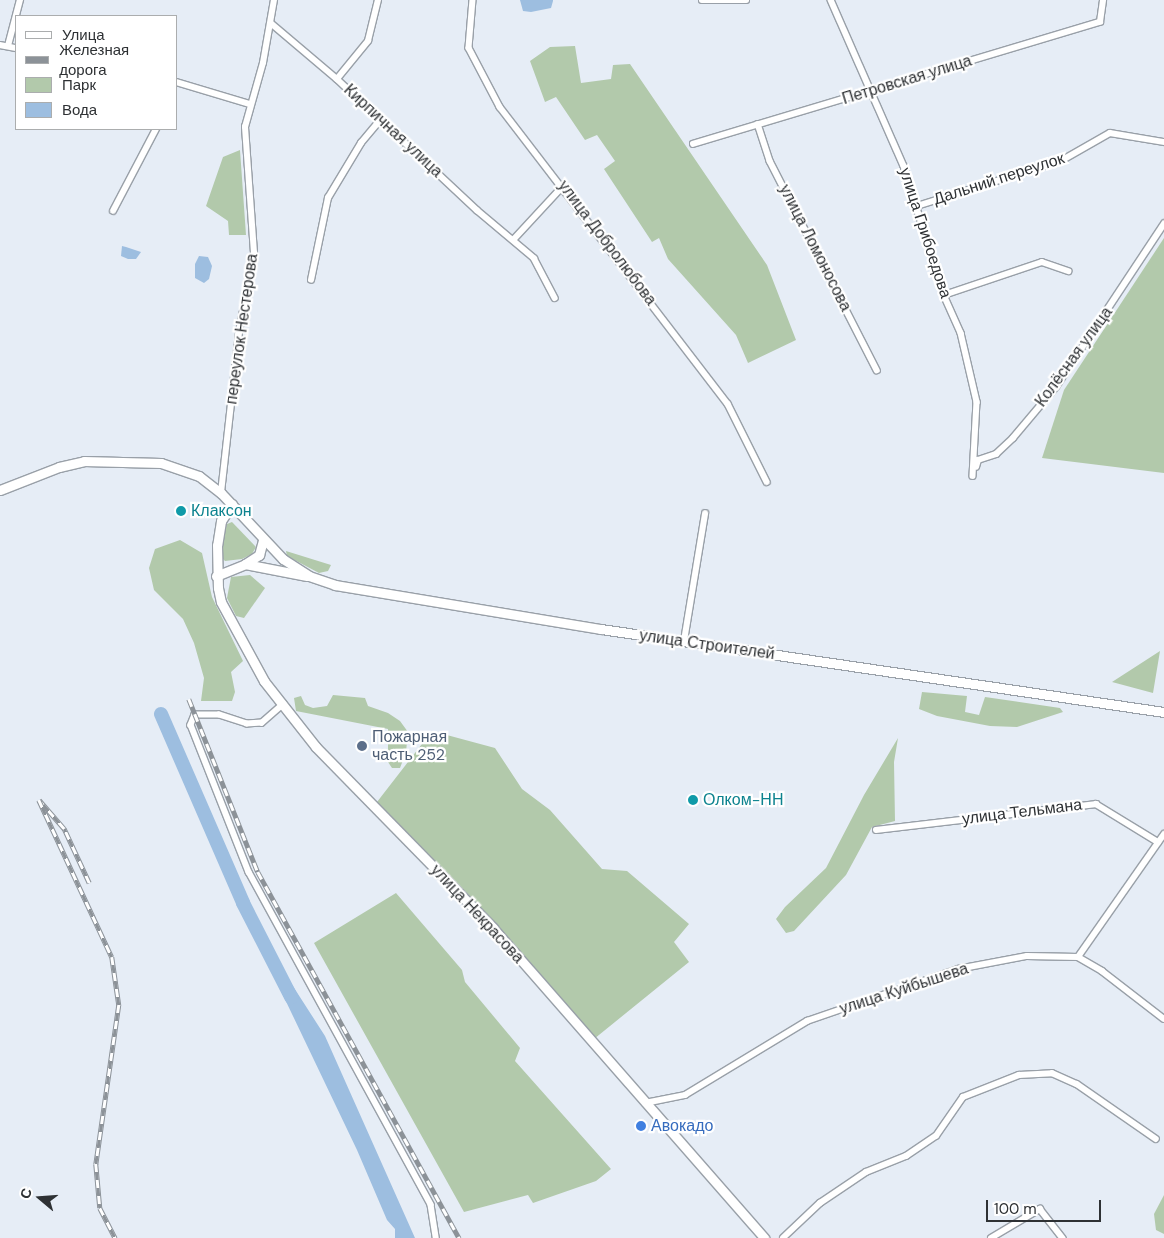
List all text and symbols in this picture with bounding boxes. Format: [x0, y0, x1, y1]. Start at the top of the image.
legend [15, 15, 178, 130]
text: Улица [62, 25, 105, 45]
text: Железная дорога [59, 40, 129, 80]
street label: Петровская улица [840, 51, 974, 109]
text: Парк [62, 75, 96, 95]
street label: Кирпичная улица [340, 80, 446, 182]
text: Вода [62, 100, 97, 120]
street label: Дальний переулок [931, 149, 1067, 209]
street label: улица Грибоедова [895, 165, 955, 301]
street label: улица Добролюбова [554, 177, 660, 309]
street label: улица Ломоносова [775, 181, 855, 315]
street label: переулок Нестерова [222, 252, 262, 406]
street label: Колёсная улица [1031, 303, 1117, 411]
place label: Клаксон [191, 501, 252, 521]
marker: Клаксон [175, 505, 187, 517]
street label: улица Строителей [638, 626, 776, 664]
place label: Пожарная часть 252 [372, 727, 447, 765]
marker: Пожарная часть 252 [356, 740, 368, 752]
place label: Олком-НН [703, 790, 783, 810]
marker: Олком-НН [687, 794, 699, 806]
street label: улица Тельмана [961, 795, 1083, 829]
street label: улица Некрасова [426, 861, 528, 967]
street label: улица Куйбышева [837, 959, 971, 1019]
place label: Авокадо [651, 1116, 713, 1136]
marker: Авокадо [635, 1120, 647, 1132]
north arrow [15, 1173, 65, 1223]
text: С [16, 1186, 36, 1201]
scale bar [989, 1190, 1104, 1222]
text: 100 m [994, 1199, 1037, 1219]

